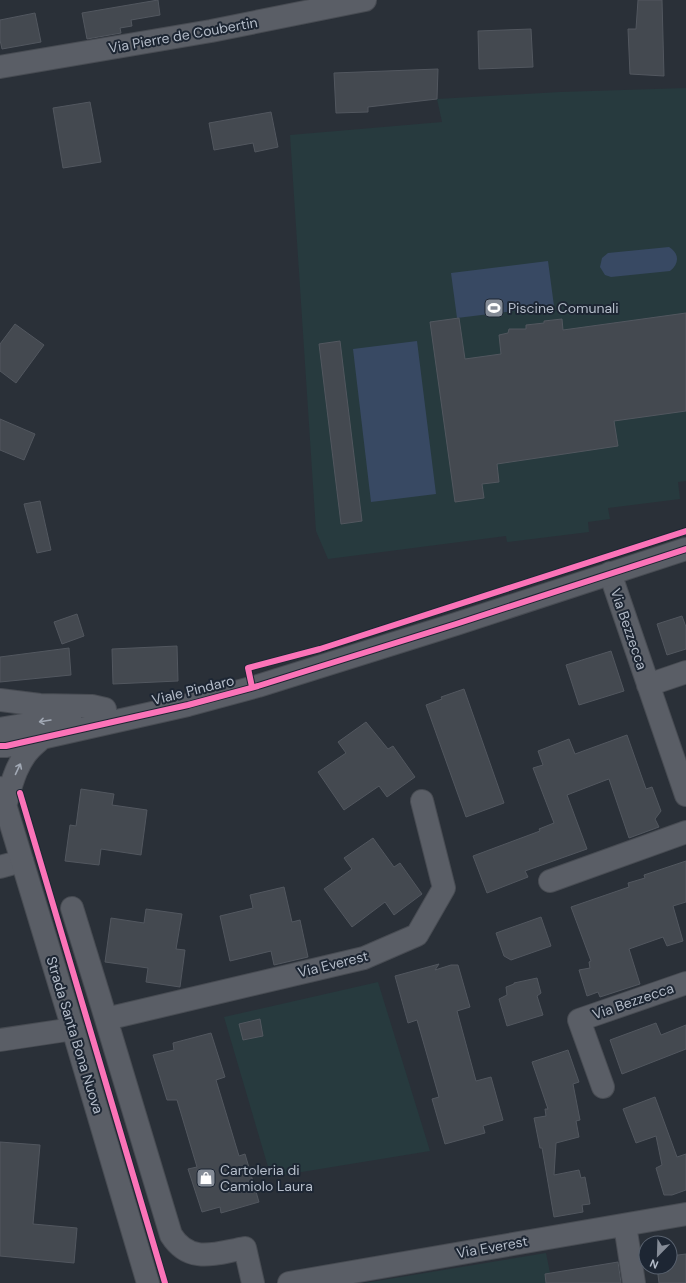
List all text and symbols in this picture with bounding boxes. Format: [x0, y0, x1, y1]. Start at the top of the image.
street label: Via Pierre de Coubertin [107, 13, 259, 57]
sports icon: Piscine Comunali [483, 297, 505, 319]
place label: Piscine Comunali [508, 299, 619, 317]
street label: Via Bezzecca [607, 586, 651, 672]
street label: Viale Pindaro [150, 671, 236, 709]
one-way arrow [39, 717, 52, 725]
one-way arrow [15, 764, 22, 776]
street label: Via Everest [296, 947, 370, 981]
street label: Strada Santa Bona Nuova [42, 954, 108, 1116]
street label: Via Bezzecca [590, 979, 676, 1023]
place label: Cartoleria di Camiolo Laura [220, 1161, 313, 1195]
shop icon: Cartoleria di Camiolo Laura [195, 1167, 217, 1189]
street label: Via Everest [455, 1232, 529, 1262]
north arrow [638, 1235, 678, 1275]
text: N [648, 1256, 661, 1272]

